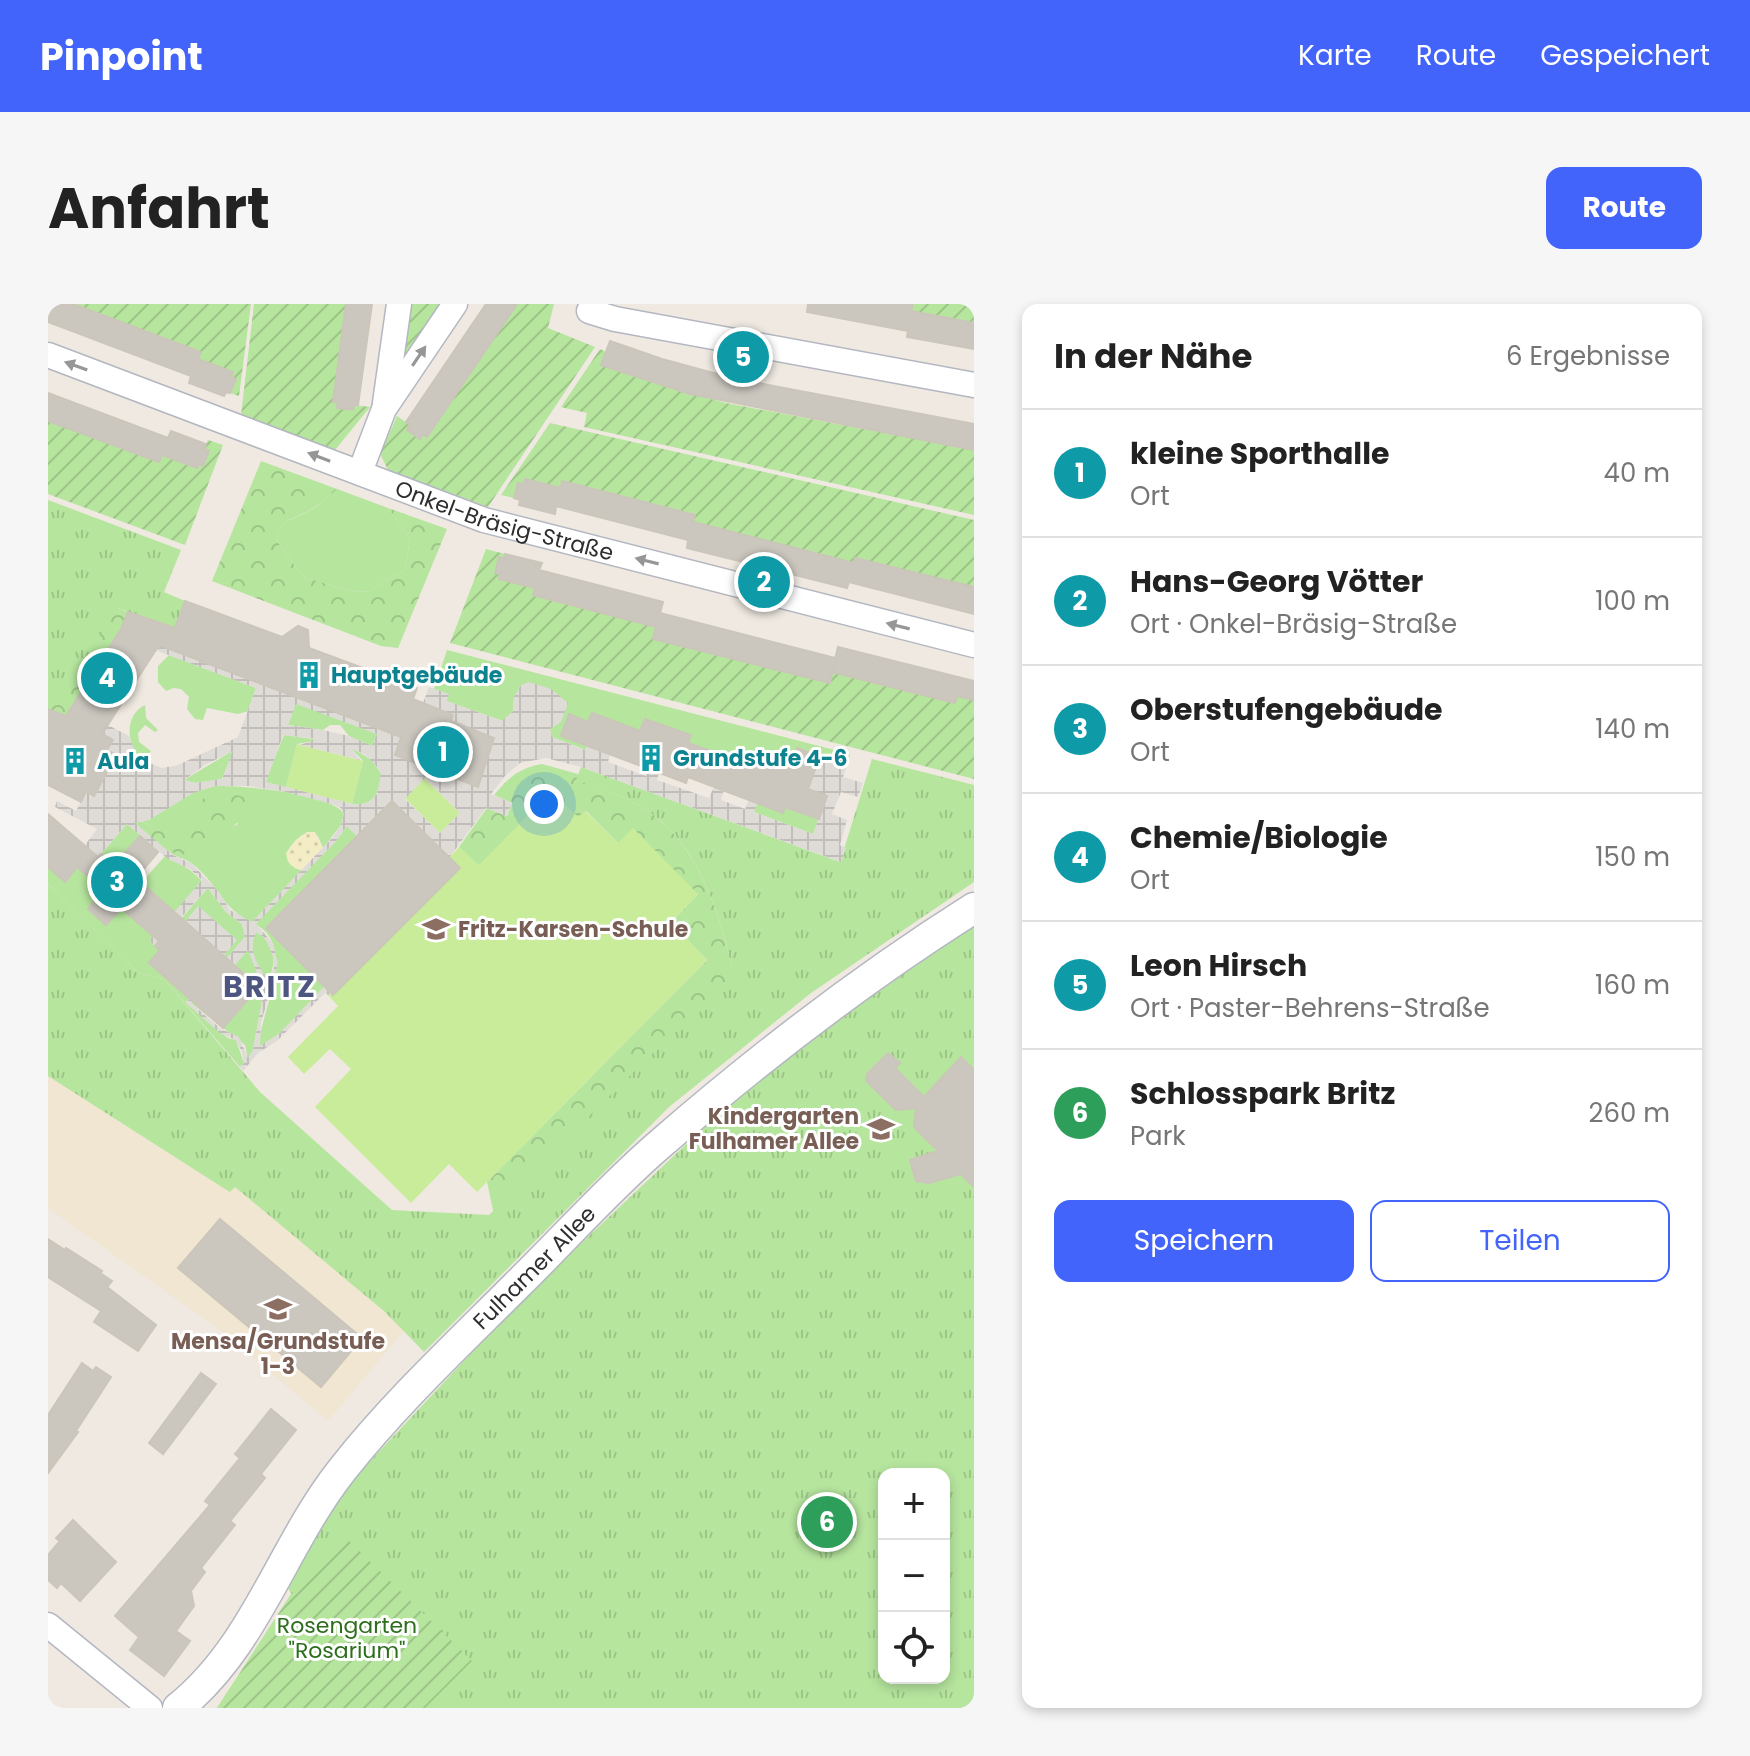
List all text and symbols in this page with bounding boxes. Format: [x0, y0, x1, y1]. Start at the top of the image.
text: Pinpoint [40, 30, 203, 83]
text: Karte [1298, 36, 1372, 75]
text: Route [1416, 36, 1496, 75]
text: Gespeichert [1540, 36, 1710, 75]
button: Route [1546, 167, 1702, 249]
text: Anfahrt [48, 169, 270, 248]
pin: 5 [717, 327, 769, 387]
text: In der Nähe [1054, 332, 1252, 380]
text: 6 Ergebnisse [1506, 338, 1670, 374]
one-way arrow [411, 346, 426, 367]
one-way arrow [64, 359, 88, 371]
text: kleine Sporthalle [1130, 432, 1390, 475]
one-way arrow [307, 450, 331, 463]
text: 1 [1075, 455, 1085, 491]
text: 40 m [1604, 455, 1670, 491]
street label: Onkel-Bräsig-Straße [391, 473, 617, 568]
text: Ort [1130, 478, 1170, 514]
pin: 2 [738, 552, 790, 612]
one-way arrow [634, 555, 659, 567]
text: Hans-Georg Vötter [1130, 560, 1423, 603]
text: 2 [1073, 583, 1087, 619]
text: 100 m [1595, 583, 1670, 619]
text: Ort · Onkel-Bräsig-Straße [1130, 606, 1457, 642]
one-way arrow [886, 619, 911, 631]
pin: 4 [81, 648, 133, 708]
building icon: Hauptgebäude [294, 660, 324, 690]
place label: Hauptgebäude [331, 660, 502, 691]
text: Oberstufengebäude [1130, 688, 1443, 731]
text: 3 [1072, 711, 1088, 747]
text: 140 m [1595, 711, 1670, 747]
pin: 1 [417, 722, 469, 782]
text: Ort [1130, 734, 1170, 770]
building icon: Grundstufe 4-6 [636, 743, 666, 773]
place label: Grundstufe 4-6 [673, 743, 848, 774]
building icon: Aula [60, 746, 90, 776]
place label: Aula [97, 746, 149, 777]
your location [524, 784, 564, 824]
text: Chemie/Biologie [1130, 816, 1388, 859]
text: 4 [1071, 839, 1089, 875]
text: 150 m [1595, 839, 1670, 875]
pin: 3 [91, 852, 143, 912]
text: Ort [1130, 862, 1170, 898]
school or university icon: Fritz-Karsen-Schule [421, 914, 451, 944]
place label: Fritz-Karsen-Schule [458, 914, 688, 945]
text: Leon Hirsch [1130, 944, 1307, 987]
district label: BRITZ [223, 965, 317, 1008]
text: 5 [1072, 967, 1088, 1003]
text: 160 m [1595, 967, 1670, 1003]
text: Ort · Paster-Behrens-Straße [1130, 990, 1490, 1026]
text: Schlosspark Britz [1130, 1072, 1395, 1115]
text: 6 [1072, 1095, 1088, 1131]
text: 260 m [1588, 1095, 1670, 1131]
place label: Kindergarten Fulhamer Allee [689, 1101, 859, 1157]
school or university icon: Kindergarten Fulhamer Allee [866, 1114, 896, 1144]
text: Park [1130, 1118, 1186, 1154]
street label: Fulhamer Allee [466, 1199, 603, 1336]
button: Speichern [1054, 1200, 1354, 1282]
button: Teilen [1370, 1200, 1670, 1282]
school or university icon: Mensa/Grundstufe 1-3 [263, 1294, 293, 1324]
place label: Mensa/Grundstufe 1-3 [171, 1326, 385, 1382]
map controls [878, 1468, 950, 1684]
button: + [878, 1468, 950, 1540]
pin: 6 [801, 1492, 853, 1552]
button: − [878, 1540, 950, 1612]
park label: Rosengarten "Rosarium" [277, 1610, 417, 1666]
button: locate [878, 1612, 950, 1684]

